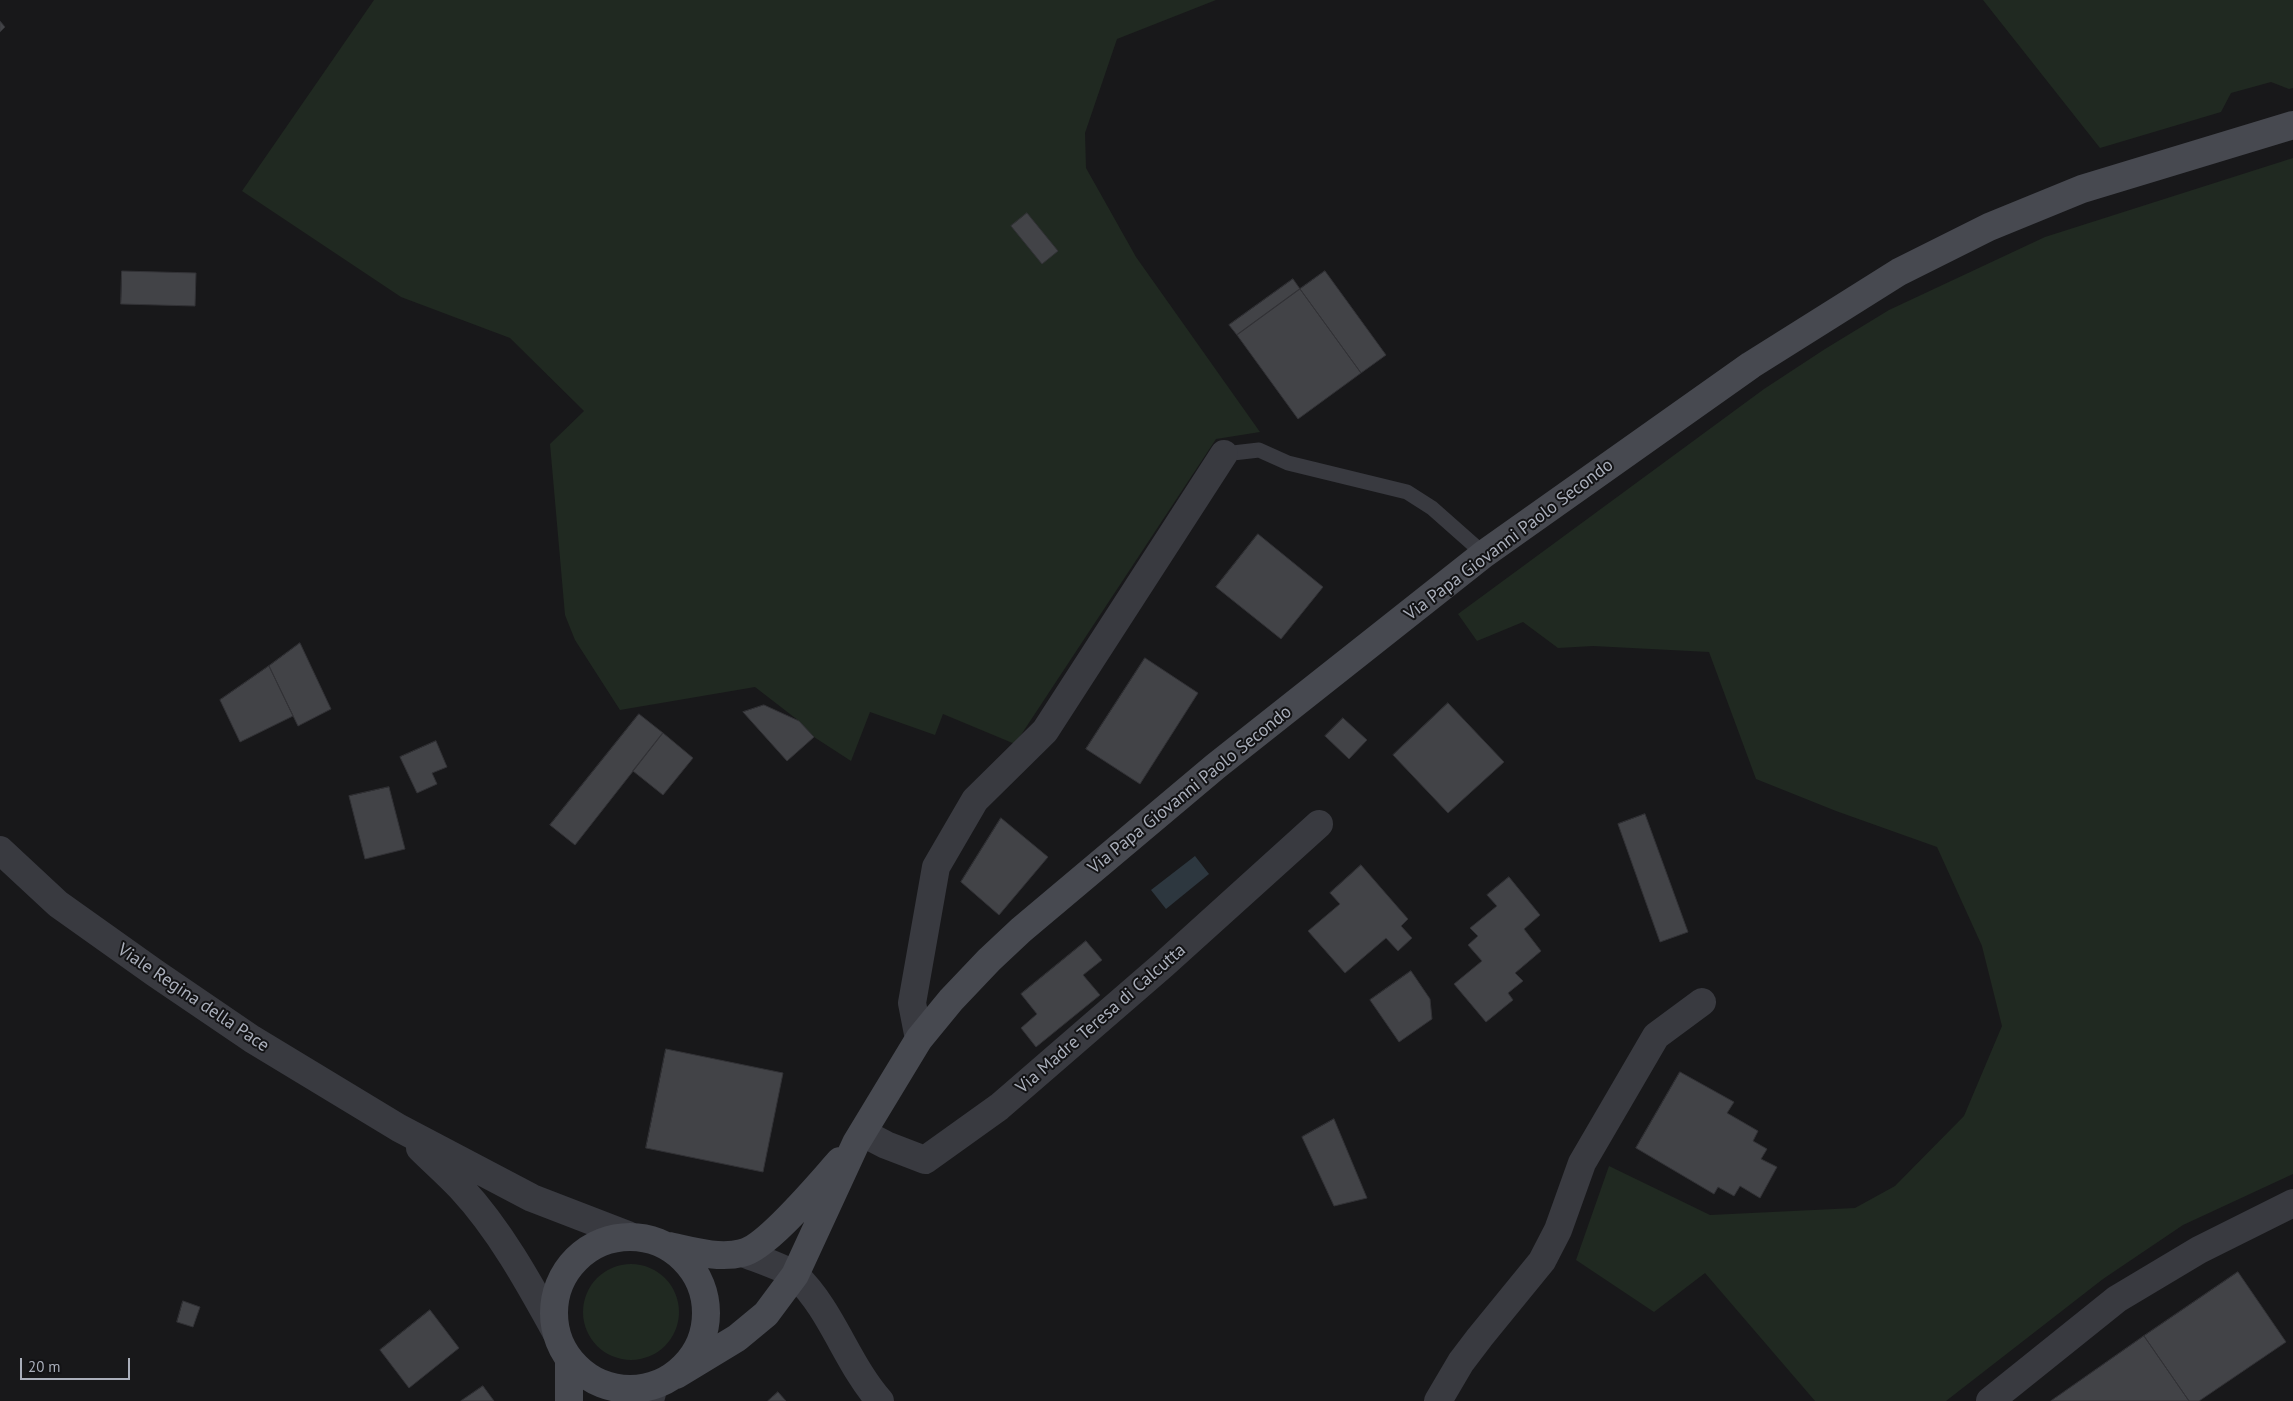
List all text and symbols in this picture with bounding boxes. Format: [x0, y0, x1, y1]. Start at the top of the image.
street label: Via Papa Giovanni Paolo Secondo [1400, 454, 1618, 626]
street label: Via Papa Giovanni Paolo Secondo [1084, 701, 1296, 879]
street label: Viale Regina della Pace [113, 939, 273, 1057]
street label: Via Madre Teresa di Calcutta [1012, 939, 1190, 1099]
scale bar [22, 1348, 132, 1380]
text: 20 m [28, 1357, 61, 1376]

